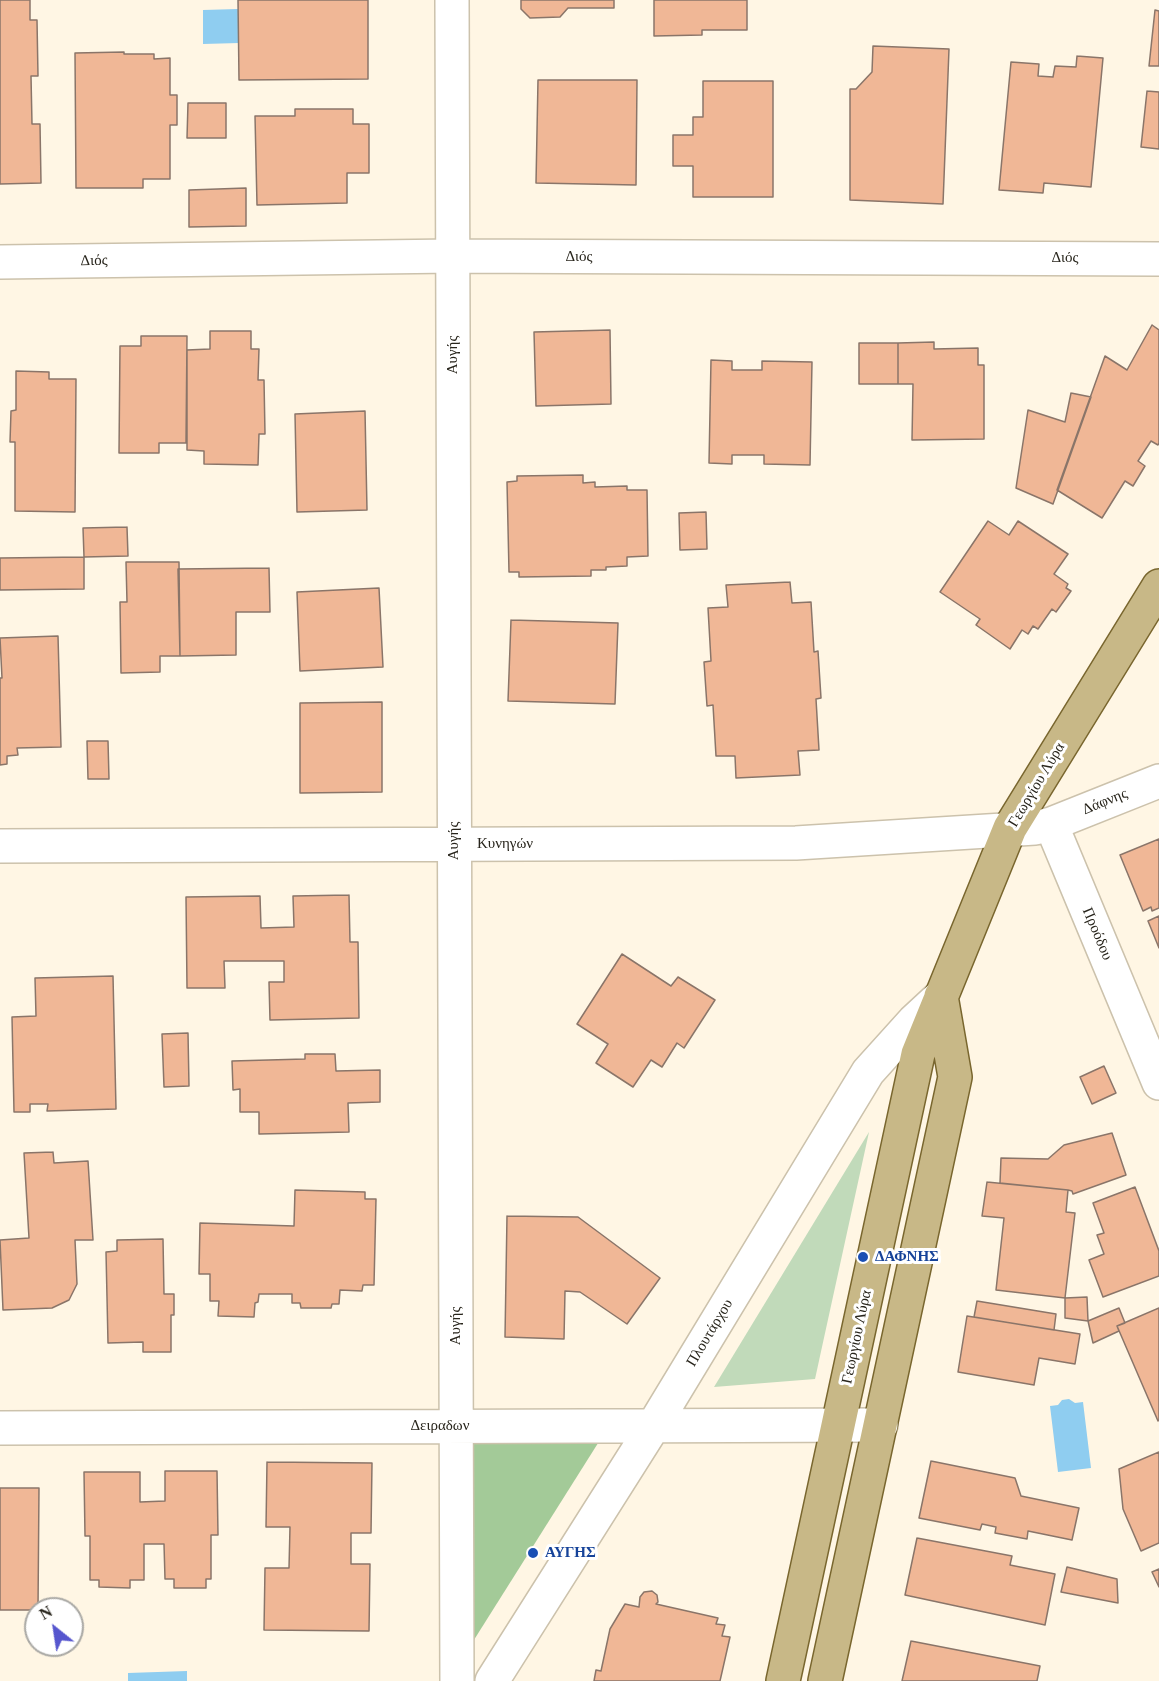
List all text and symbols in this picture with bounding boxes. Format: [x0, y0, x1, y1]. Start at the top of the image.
street label: Διός [565, 248, 593, 266]
street label: Διός [1051, 249, 1079, 267]
street label: Διός [80, 252, 108, 270]
street label: Αυγής [444, 336, 462, 374]
street label: Γεωργίου Λύρα [1005, 740, 1069, 830]
street label: Δάφνης [1080, 785, 1130, 819]
street label: Αυγής [445, 822, 463, 860]
street label: Κυνηγών [477, 835, 533, 853]
street label: Προόδου [1078, 905, 1116, 963]
place label: ΔΑΦΝΗΣ [875, 1248, 939, 1266]
marker: ΔΑΦΝΗΣ [856, 1250, 870, 1264]
street label: Γεωργίου Λύρα [838, 1289, 876, 1385]
street label: Πλουτάρχου [683, 1296, 737, 1370]
street label: Αυγής [447, 1307, 465, 1345]
street label: Δειραδων [410, 1417, 470, 1435]
place label: ΑΥΓΗΣ [545, 1544, 596, 1562]
marker: ΑΥΓΗΣ [526, 1546, 540, 1560]
north arrow [24, 1597, 84, 1657]
text: N [36, 1602, 55, 1623]

